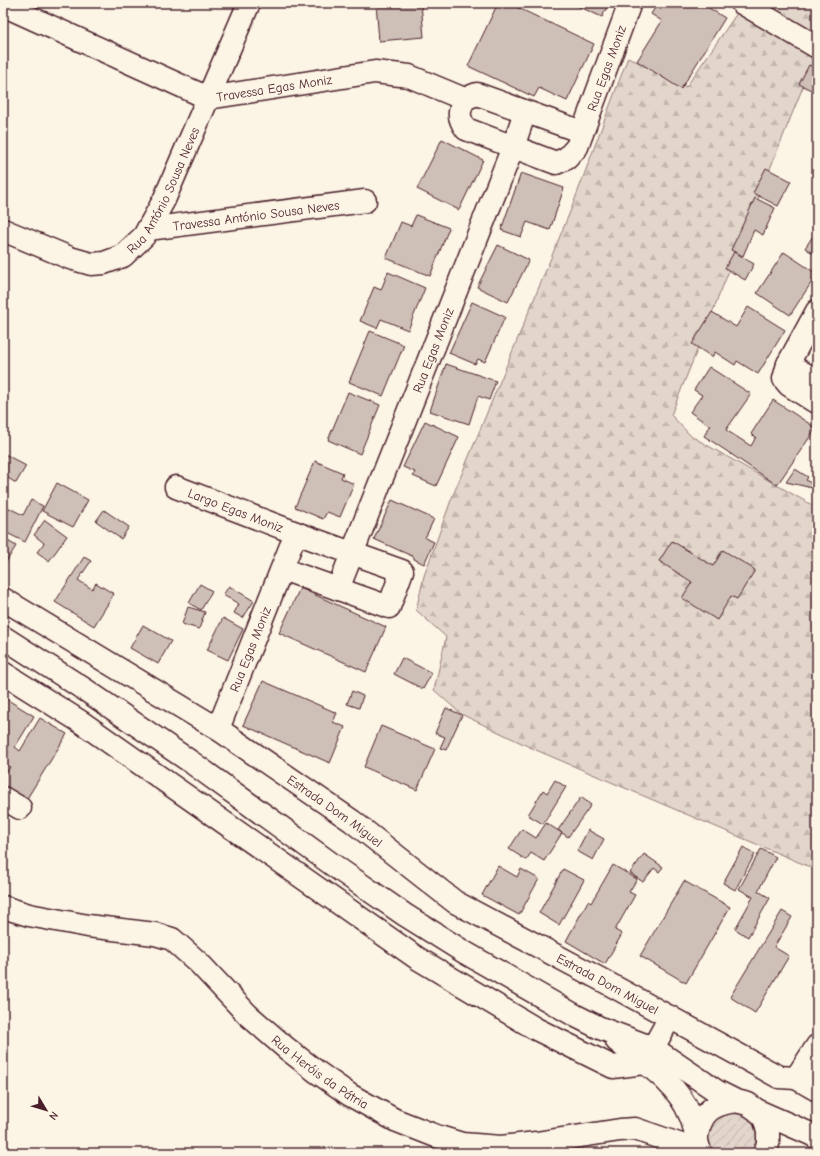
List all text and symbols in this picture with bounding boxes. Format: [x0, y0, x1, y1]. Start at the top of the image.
street label: Rua Egas Moniz [584, 23, 629, 113]
street label: Travessa Egas Moniz [215, 72, 333, 105]
street label: Rua António Sousa Neves [124, 125, 203, 257]
street label: Travessa António Sousa Neves [172, 197, 340, 234]
street label: Rua Egas Moniz [409, 305, 457, 395]
street label: Largo Egas Moniz [186, 485, 286, 536]
street label: Rua Egas Moniz [227, 604, 274, 694]
street label: Estrada Dom Miguel [284, 772, 385, 850]
street label: Estrada Dom Miguel [554, 950, 661, 1018]
street label: Rua Heróis da Pátria [269, 1032, 371, 1112]
north arrow [26, 1090, 66, 1130]
text: N [46, 1109, 61, 1123]

